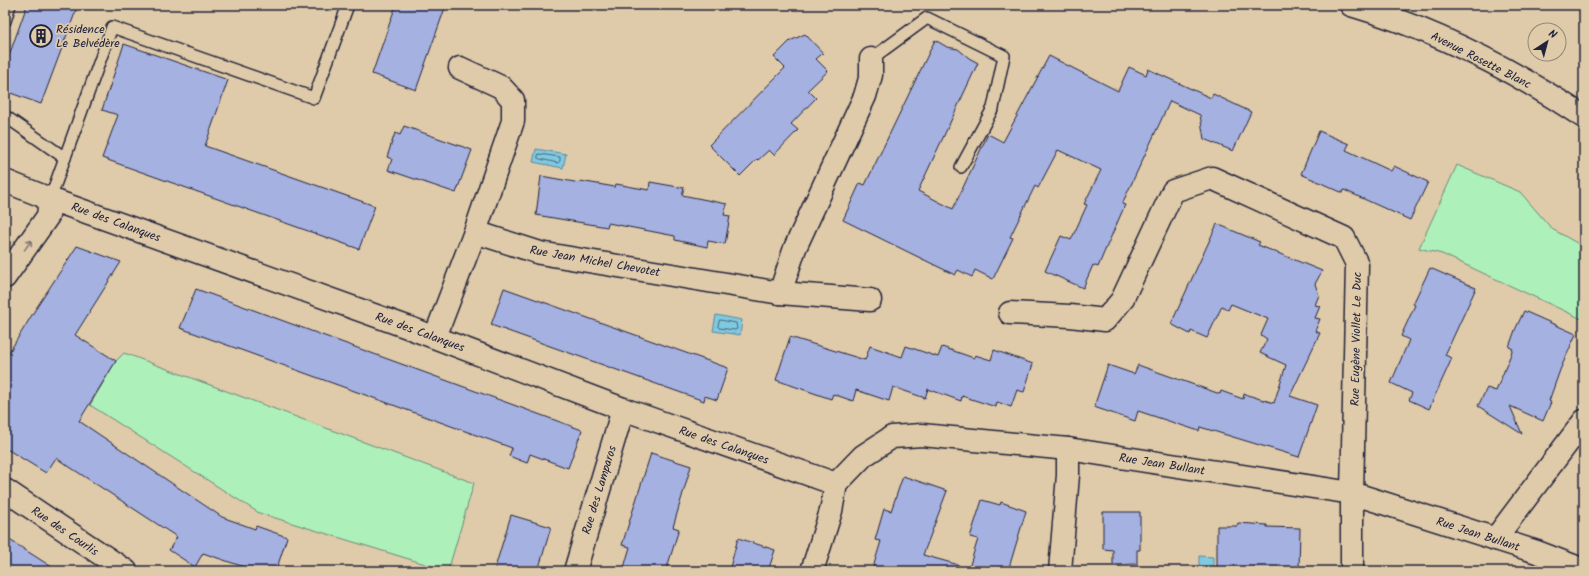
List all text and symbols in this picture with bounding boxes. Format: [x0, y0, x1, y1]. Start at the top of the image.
place label: Résidence Le Belvédère [56, 20, 120, 53]
north arrow [1527, 22, 1567, 62]
building icon: Résidence Le Belvédère [28, 23, 54, 49]
text: N [1544, 25, 1560, 44]
street label: Avenue Rosette Blanc [1427, 27, 1534, 94]
street label: Rue des Calanques [68, 197, 163, 247]
one-way arrow [24, 239, 32, 250]
street label: Rue Jean Michel Chevotet [528, 241, 662, 282]
street label: Rue Eugène Viollet Le Duc [1346, 272, 1367, 406]
street label: Rue des Calanques [372, 307, 467, 357]
street label: Rue des Calanques [676, 421, 771, 470]
street label: Rue des Lamparos [577, 443, 622, 537]
street label: Rue Jean Bullant [1118, 448, 1207, 481]
street label: Rue des Courlis [27, 502, 102, 561]
street label: Rue Jean Bullant [1434, 512, 1522, 557]

